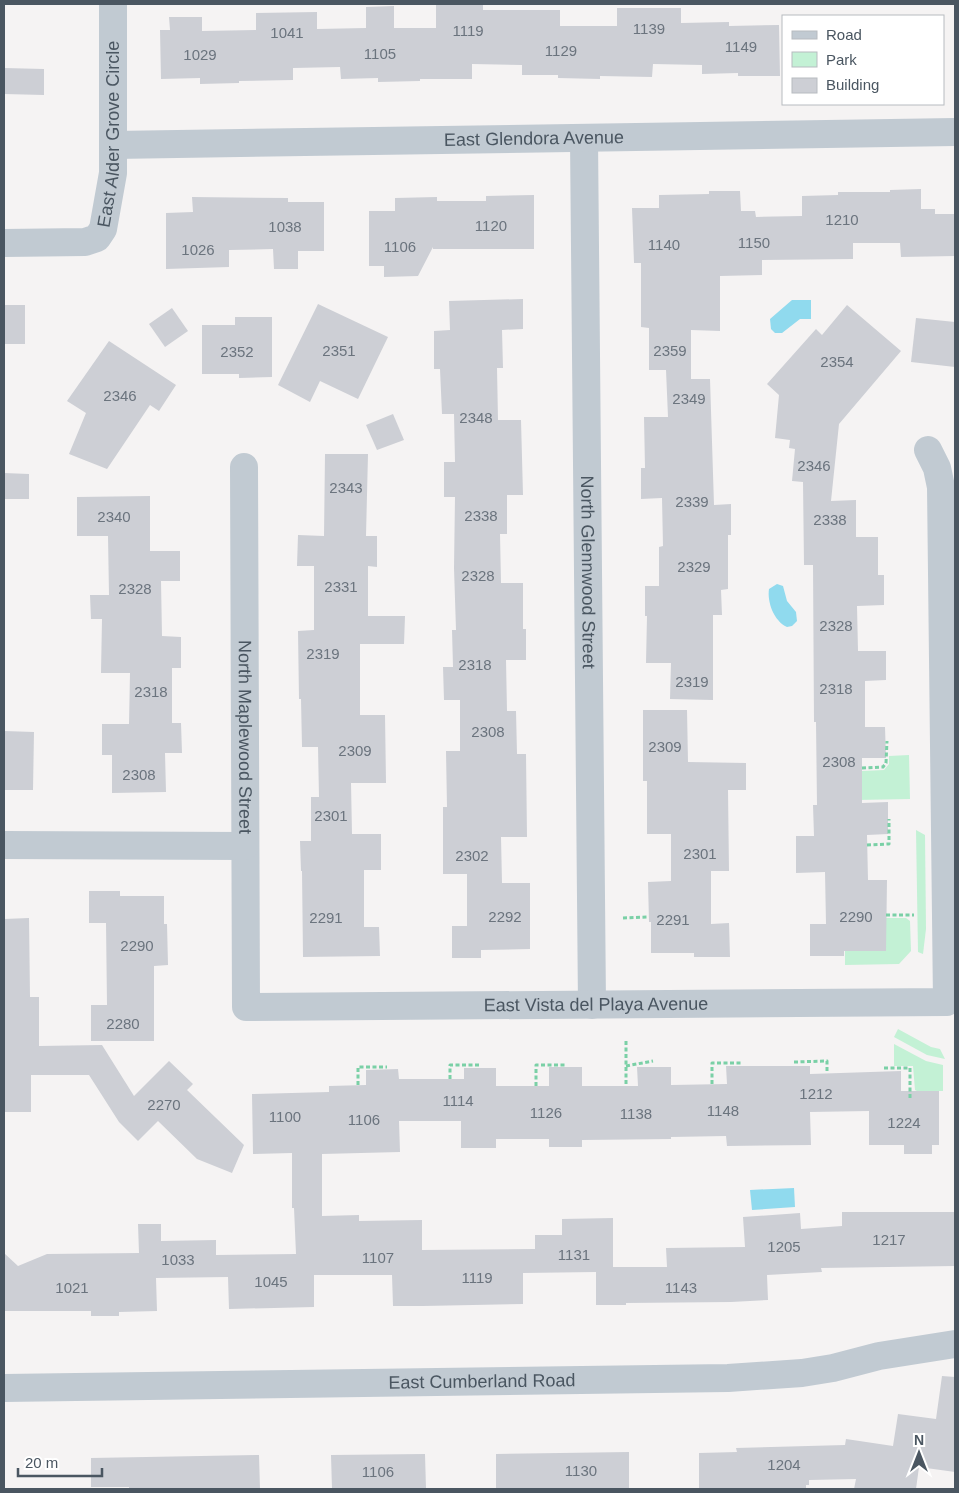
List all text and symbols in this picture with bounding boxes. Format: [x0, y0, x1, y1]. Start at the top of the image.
legend [782, 15, 944, 105]
house number: 1139 [633, 20, 665, 37]
house number: 1119 [452, 22, 484, 39]
house number: 1041 [270, 24, 304, 41]
text: Road [826, 26, 862, 43]
house number: 1149 [725, 38, 757, 55]
street label: East Alder Grove Circle [93, 41, 123, 229]
house number: 1129 [545, 42, 577, 59]
house number: 1105 [364, 45, 396, 62]
house number: 1029 [183, 46, 217, 63]
text: Park [826, 51, 857, 68]
text: Building [826, 76, 879, 93]
street label: East Glendora Avenue [444, 127, 624, 150]
house number: 1210 [825, 211, 859, 228]
house number: 1120 [475, 217, 507, 234]
house number: 1038 [268, 218, 302, 235]
house number: 1150 [738, 234, 770, 251]
house number: 1140 [648, 236, 680, 253]
house number: 1106 [384, 238, 416, 255]
house number: 1026 [181, 241, 215, 258]
house number: 2351 [322, 342, 356, 359]
house number: 2359 [653, 342, 687, 359]
house number: 2352 [220, 343, 254, 360]
house number: 2354 [820, 353, 854, 370]
house number: 2346 [103, 387, 137, 404]
house number: 2349 [672, 390, 706, 407]
house number: 2348 [459, 409, 493, 426]
house number: 2346 [797, 457, 831, 474]
street label: North Glennwood Street [577, 475, 599, 669]
house number: 2343 [329, 479, 363, 496]
house number: 2339 [675, 493, 709, 510]
house number: 2338 [464, 507, 498, 524]
house number: 2340 [97, 508, 131, 525]
house number: 2338 [813, 511, 847, 528]
house number: 2329 [677, 558, 711, 575]
house number: 2328 [461, 567, 495, 584]
house number: 2331 [324, 578, 358, 595]
house number: 2328 [118, 580, 152, 597]
house number: 2328 [819, 617, 853, 634]
street label: North Maplewood Street [235, 640, 255, 834]
house number: 2319 [306, 645, 340, 662]
house number: 2318 [458, 656, 492, 673]
house number: 2319 [675, 673, 709, 690]
house number: 2318 [819, 680, 853, 697]
house number: 2318 [134, 683, 168, 700]
house number: 2308 [471, 723, 505, 740]
house number: 2309 [648, 738, 682, 755]
house number: 2309 [338, 742, 372, 759]
house number: 2308 [822, 753, 856, 770]
house number: 2308 [122, 766, 156, 783]
house number: 2301 [314, 807, 348, 824]
house number: 2301 [683, 845, 717, 862]
house number: 2302 [455, 847, 489, 864]
house number: 2292 [488, 908, 522, 925]
house number: 2290 [839, 908, 873, 925]
house number: 2291 [309, 909, 343, 926]
house number: 2291 [656, 911, 690, 928]
house number: 2290 [120, 937, 154, 954]
street label: East Vista del Playa Avenue [484, 994, 708, 1015]
house number: 2280 [106, 1015, 140, 1032]
house number: 1212 [799, 1085, 833, 1102]
house number: 1114 [442, 1092, 474, 1109]
house number: 2270 [147, 1096, 181, 1113]
house number: 1148 [707, 1102, 739, 1119]
house number: 1126 [530, 1104, 562, 1121]
house number: 1138 [620, 1105, 652, 1122]
house number: 1100 [269, 1108, 301, 1125]
house number: 1106 [348, 1111, 380, 1128]
house number: 1224 [887, 1114, 921, 1131]
house number: 1217 [872, 1231, 906, 1248]
house number: 1205 [767, 1238, 801, 1255]
house number: 1131 [558, 1246, 590, 1263]
house number: 1107 [362, 1249, 394, 1266]
house number: 1033 [161, 1251, 195, 1268]
house number: 1119 [461, 1269, 493, 1286]
house number: 1045 [254, 1273, 288, 1290]
house number: 1021 [55, 1279, 89, 1296]
house number: 1143 [665, 1279, 697, 1296]
street label: East Cumberland Road [388, 1370, 576, 1393]
north arrow [894, 1428, 944, 1478]
text: N [914, 1432, 924, 1448]
scale bar [18, 1446, 101, 1478]
text: 20 m [25, 1454, 58, 1471]
house number: 1204 [767, 1456, 801, 1473]
house number: 1130 [565, 1462, 597, 1479]
house number: 1106 [362, 1463, 394, 1480]

